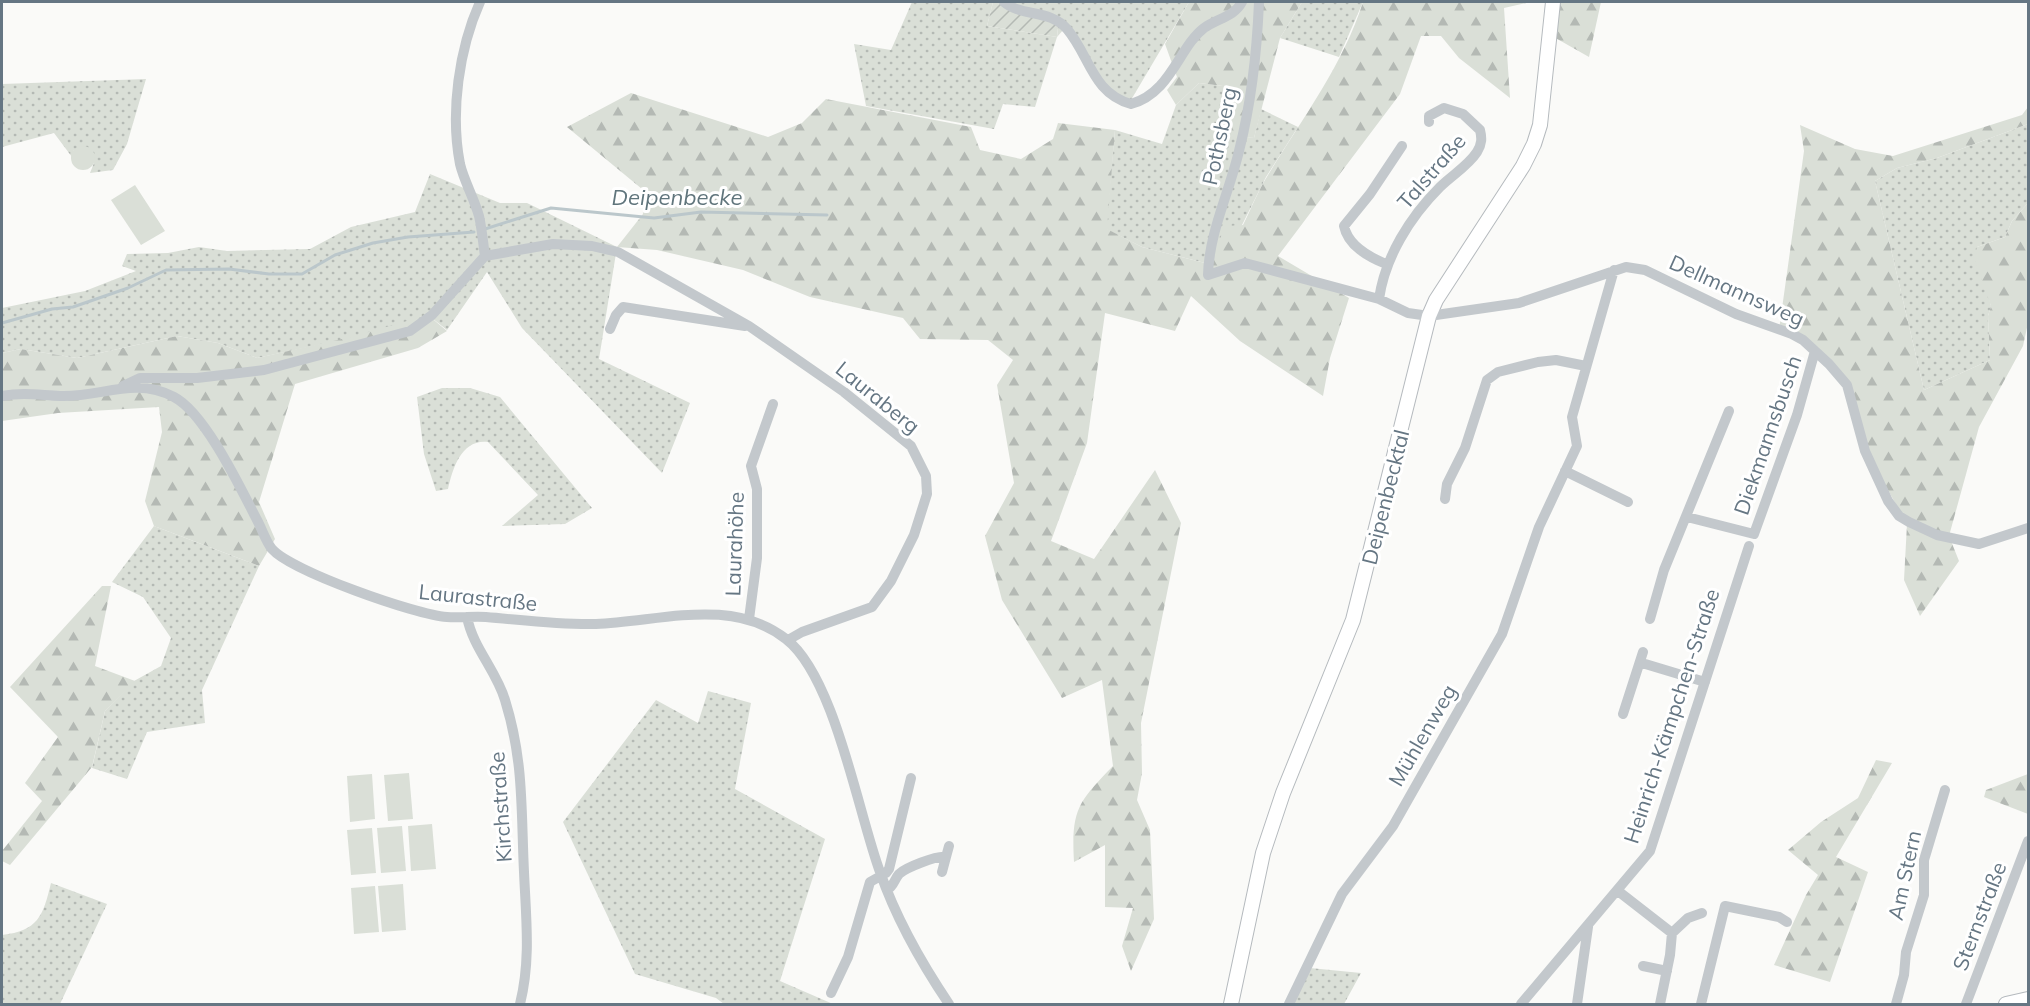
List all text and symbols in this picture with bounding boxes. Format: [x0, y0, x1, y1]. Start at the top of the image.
street label: Pothsberg [1196, 85, 1242, 187]
street label: Talstraße [1391, 128, 1471, 214]
water label: Deipenbecke [612, 183, 742, 211]
street label: Dellmannsweg [1665, 249, 1809, 331]
street label: Diekmannsbusch [1728, 352, 1806, 518]
street label: Lauraberg [831, 355, 925, 439]
street label: Deipenbecktal [1356, 427, 1414, 567]
street label: Laurahöhe [719, 491, 749, 597]
street label: Laurastraße [418, 578, 538, 616]
street label: Heinrich-Kämpchen-Straße [1617, 585, 1725, 847]
street label: Mühlenweg [1382, 679, 1462, 791]
street label: Kirchstraße [483, 751, 517, 863]
street label: Am Stern [1882, 828, 1926, 922]
street label: Sternstraße [1946, 858, 2012, 974]

